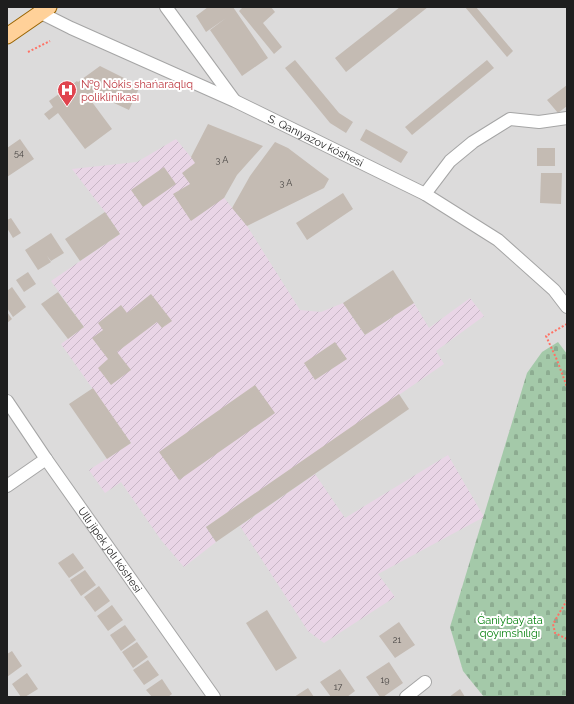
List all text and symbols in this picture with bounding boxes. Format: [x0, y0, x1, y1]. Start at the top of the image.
place label: №9 Nókis shańaraqlıq poliklinikası [81, 78, 193, 104]
hospital icon: №9 Nókis shańaraqlıq poliklinikası [56, 79, 78, 107]
street label: S. Qanıyazov kóshesi [266, 112, 365, 170]
house number: 54 [14, 148, 24, 158]
house number: 3 А [216, 155, 228, 165]
house number: 3 А [280, 178, 292, 188]
street label: Ullı jipek jolı kóshesi [75, 505, 144, 595]
park label: Ǵaniybay ata qoyımshılıǵı [477, 613, 543, 640]
house number: 21 [393, 635, 401, 645]
house number: 19 [380, 675, 390, 685]
house number: 17 [334, 682, 342, 692]

